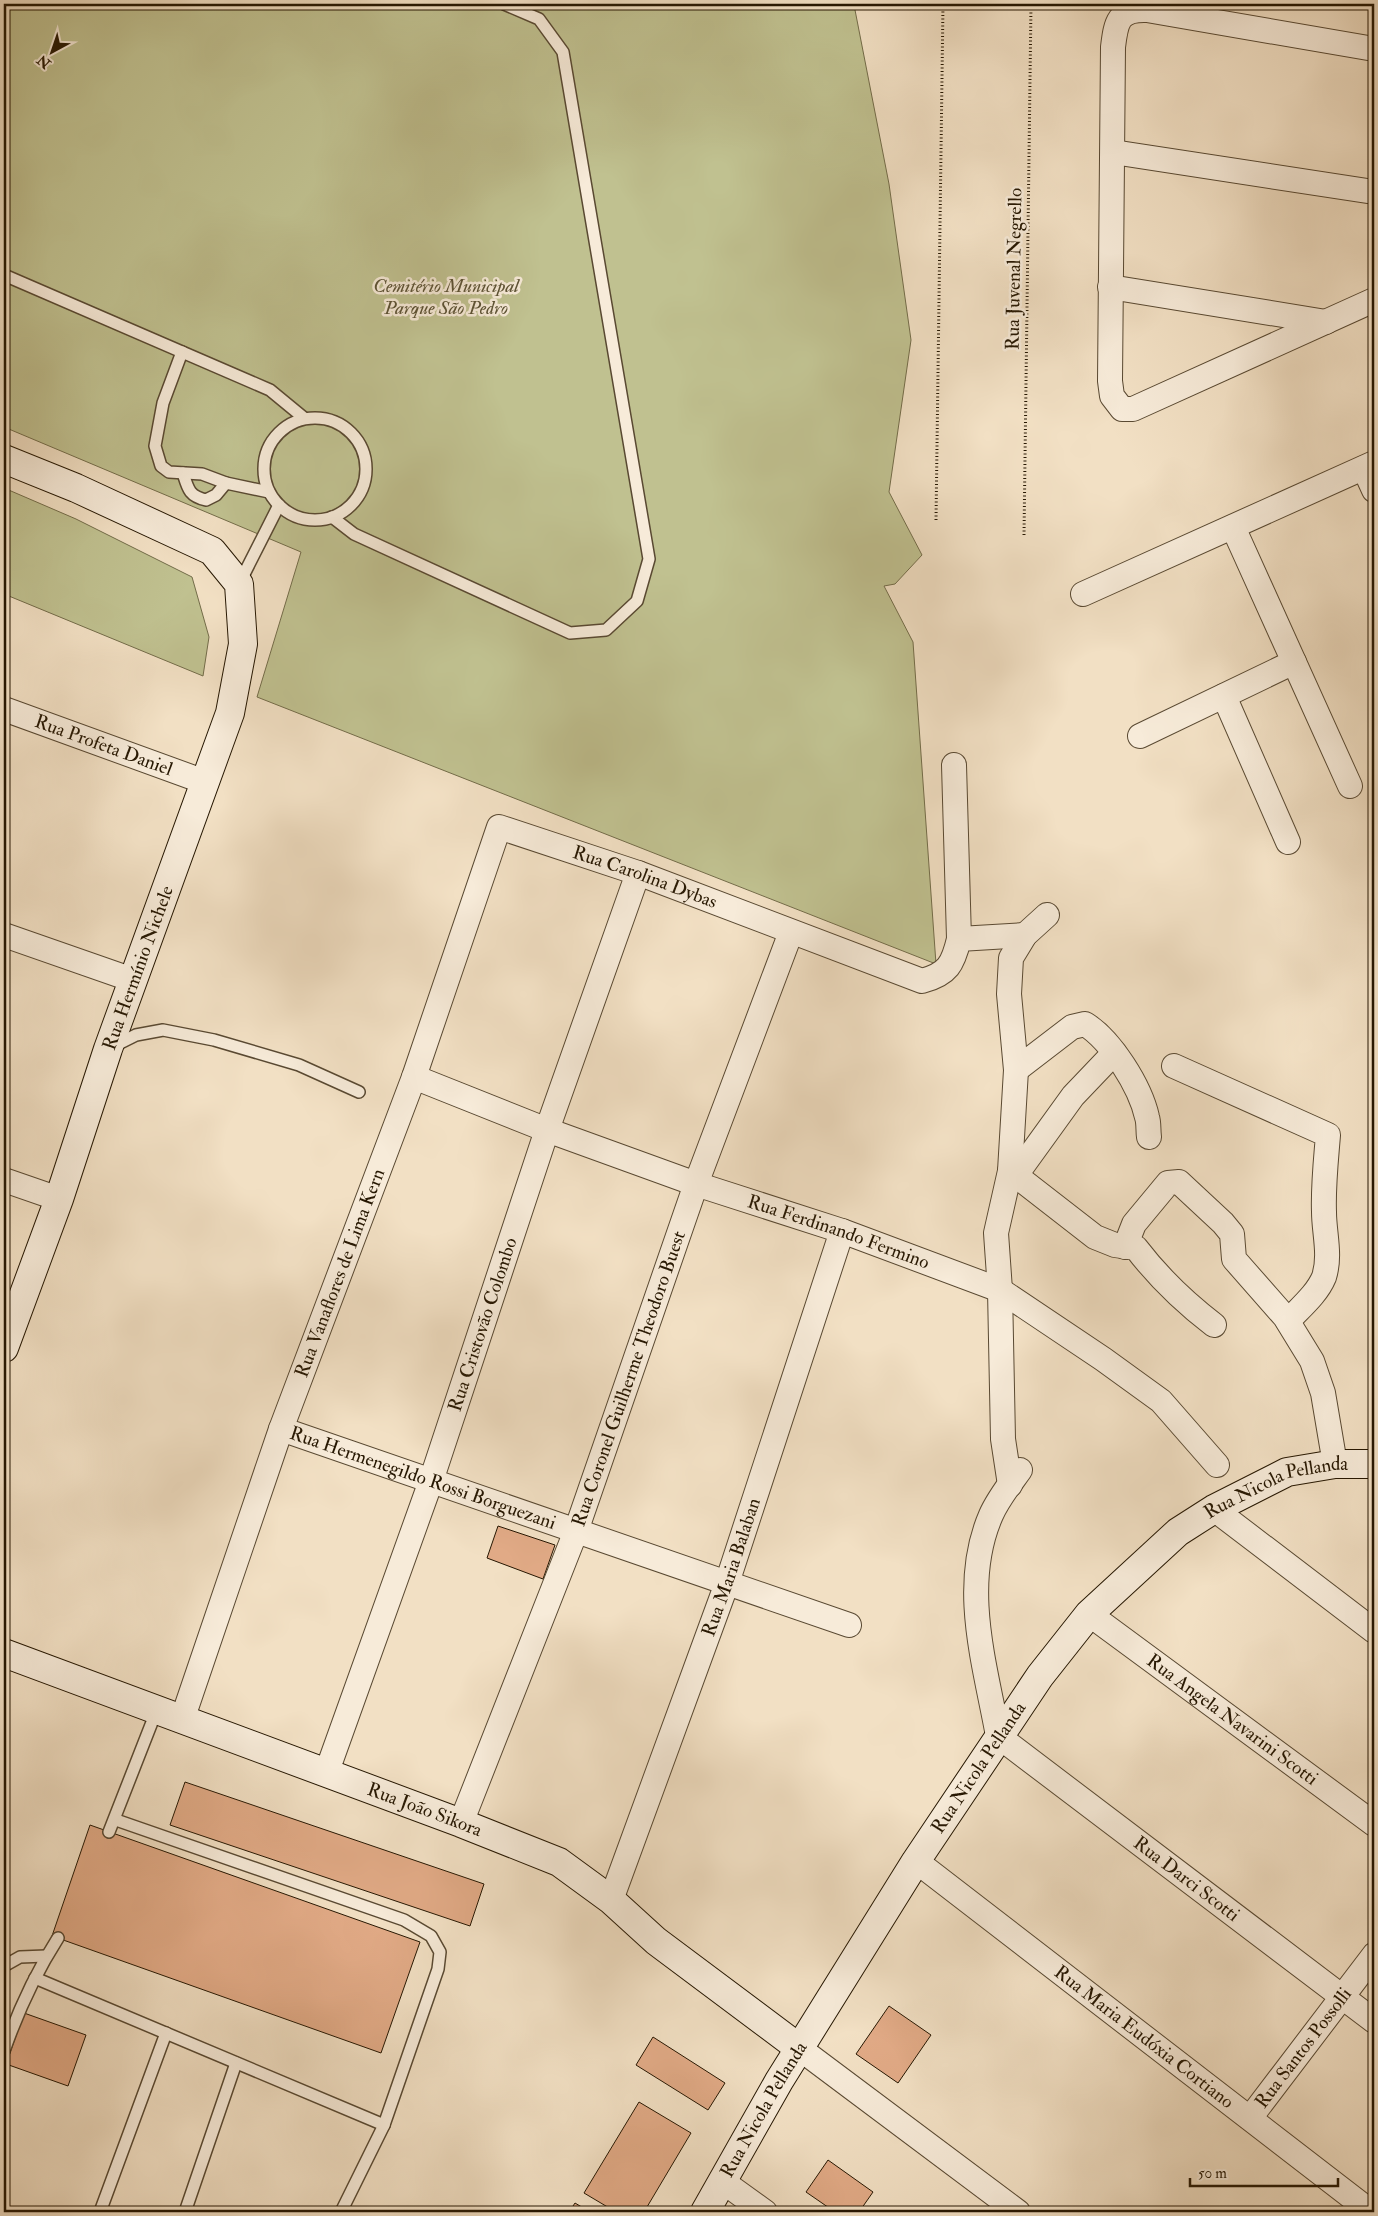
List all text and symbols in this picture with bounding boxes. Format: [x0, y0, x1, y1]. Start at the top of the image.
north arrow [28, 28, 78, 78]
text: N [33, 51, 55, 73]
street label: Rua Juvenal Negrello [1001, 188, 1027, 350]
park label: Cemitério Municipal Parque São Pedro [373, 274, 520, 320]
street label: Rua Profeta Daniel [31, 709, 176, 781]
street label: Rua Carolina Dybas [570, 840, 721, 914]
street label: Rua Hermínio Nichele [97, 882, 179, 1054]
street label: Rua Vanaflores de Lima Kern [290, 1165, 390, 1381]
street label: Rua Ferdinando Fermino [745, 1189, 933, 1275]
street label: Rua Coronel Guilherme Theodoro Buest [566, 1228, 691, 1530]
street label: Rua Cristovão Colombo [443, 1235, 523, 1415]
street label: Rua Hermenegildo Rossi Borguezani [286, 1421, 559, 1535]
street label: Rua Nicola Pellanda [1199, 1452, 1348, 1524]
street label: Rua Maria Balaban [696, 1495, 766, 1640]
street label: Rua Angela Navarini Scotti [1142, 1649, 1323, 1791]
street label: Rua Nicola Pellanda [926, 1697, 1031, 1838]
street label: Rua João Sikora [364, 1777, 486, 1842]
street label: Rua Darci Scotti [1129, 1831, 1244, 1927]
street label: Rua Maria Eudóxia Cortiano [1049, 1960, 1239, 2114]
street label: Rua Santos Possolli [1250, 1983, 1357, 2113]
street label: Rua Nicola Pellanda [715, 2037, 813, 2182]
scale bar [1190, 2156, 1338, 2188]
text: 50 m [1198, 2164, 1227, 2183]

